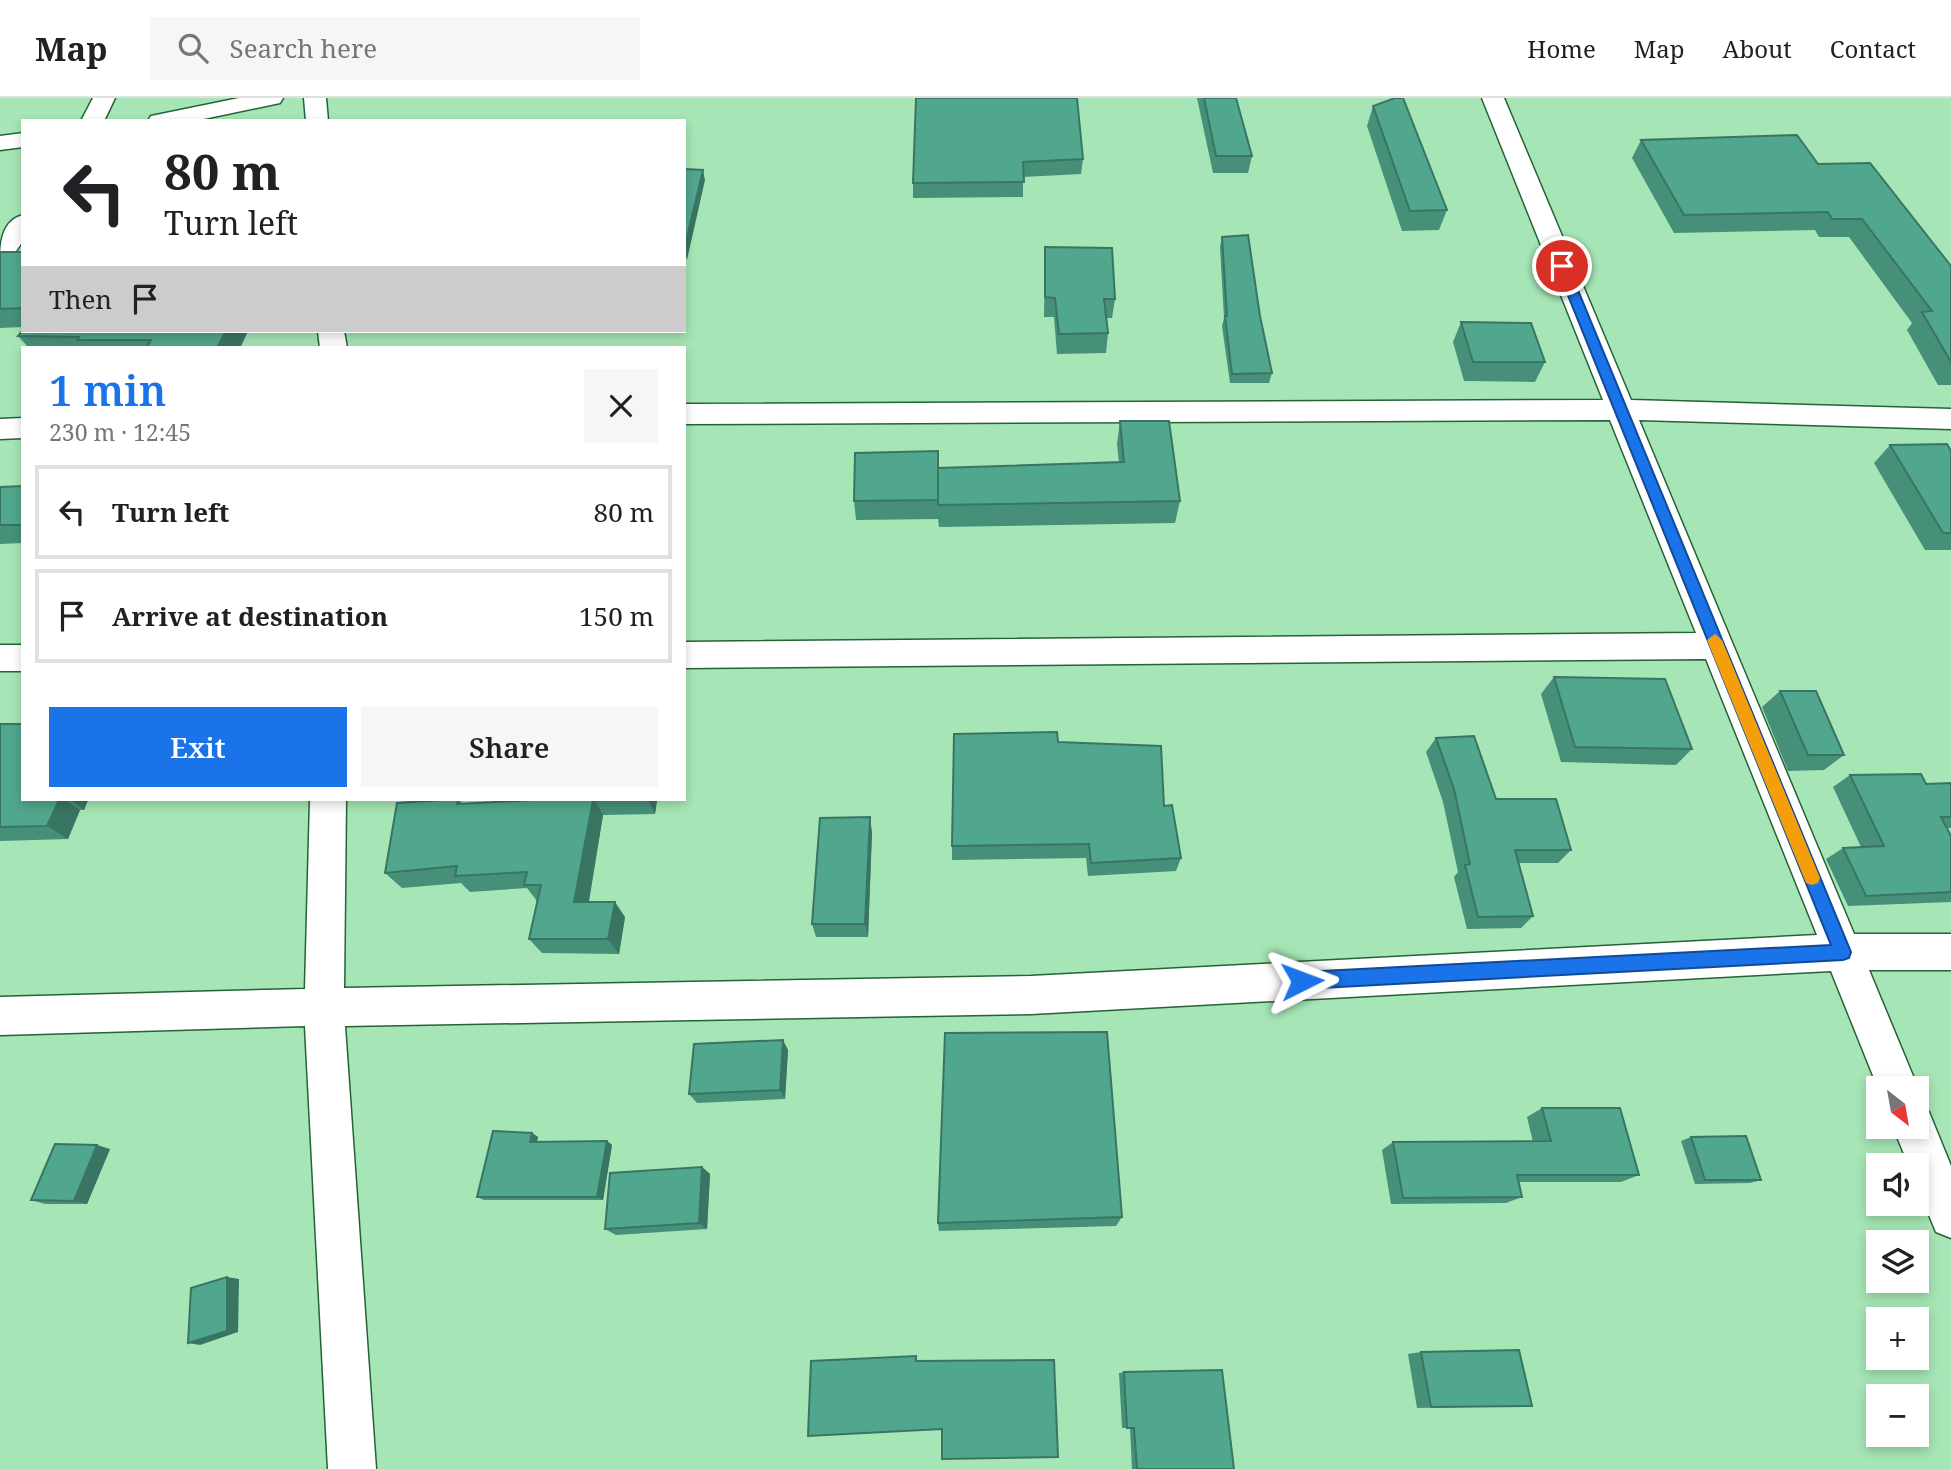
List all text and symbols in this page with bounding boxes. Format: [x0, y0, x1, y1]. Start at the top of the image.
search box [150, 17, 640, 80]
text: Map [35, 26, 108, 71]
icon: search [174, 29, 212, 67]
text: Search here [230, 30, 377, 66]
text: Home [1527, 32, 1596, 65]
text: Map [1634, 32, 1685, 65]
text: About [1723, 32, 1792, 65]
text: Contact [1830, 32, 1916, 65]
text: 80 m [164, 138, 280, 204]
icon: left [49, 147, 140, 238]
text: Turn left [164, 201, 298, 244]
pin [1532, 236, 1592, 296]
icon: arrive [1543, 247, 1581, 285]
icon: arrive [126, 280, 164, 318]
text: Then [49, 281, 112, 317]
text: 1 min [49, 361, 166, 418]
button: close [584, 369, 658, 443]
text: 230 m · 12:45 [49, 416, 191, 448]
icon: left [53, 493, 91, 531]
text: Turn left [112, 494, 229, 530]
text: 80 m [594, 494, 654, 530]
icon: arrive [53, 597, 91, 635]
text: Arrive at destination [112, 598, 388, 634]
text: 150 m [579, 598, 654, 634]
button: Exit [49, 707, 347, 787]
button: Share [361, 707, 658, 787]
position arrow [1265, 944, 1339, 1018]
north arrow [1866, 1076, 1928, 1139]
map controls [1866, 1076, 1929, 1447]
button: sound [1866, 1153, 1929, 1216]
button: layers [1866, 1230, 1929, 1293]
button: + [1866, 1307, 1929, 1370]
button: − [1866, 1384, 1929, 1447]

